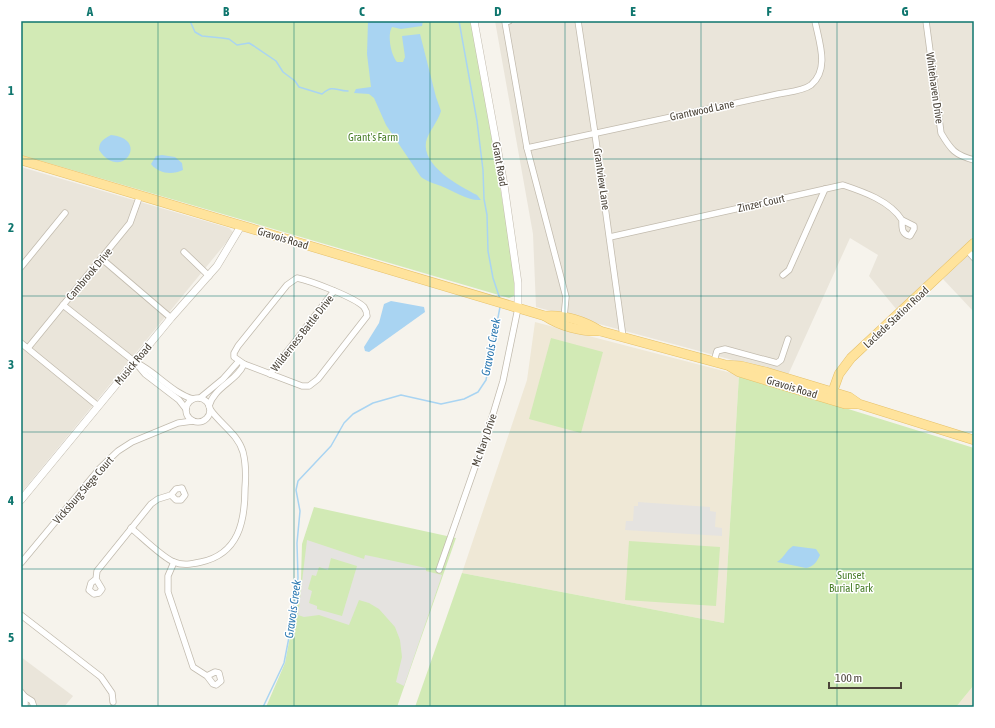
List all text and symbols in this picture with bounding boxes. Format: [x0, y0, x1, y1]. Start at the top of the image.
text: A [86, 4, 94, 19]
text: B [223, 4, 230, 19]
text: C [359, 4, 365, 19]
text: D [494, 4, 502, 19]
text: E [630, 4, 636, 19]
text: F [766, 4, 772, 19]
text: G [902, 4, 909, 19]
street label: Whitehaven Drive [924, 52, 946, 124]
text: 1 [8, 83, 14, 98]
street label: Grantwood Lane [669, 97, 735, 123]
park label: Grant's Farm [348, 131, 398, 143]
street label: Grant Road [490, 141, 510, 187]
street label: Grantview Lane [592, 147, 612, 211]
street label: Zinzer Court [736, 192, 786, 214]
text: 2 [8, 220, 14, 235]
street label: Gravois Road [256, 225, 310, 251]
street label: Cambrook Drive [64, 245, 114, 303]
street label: Laclede Station Road [861, 284, 931, 350]
street label: Wilderness Battle Drive [268, 292, 336, 374]
water label: Gravois Creek [479, 316, 504, 377]
street label: Musick Road [112, 341, 154, 387]
text: 3 [8, 357, 14, 372]
street label: Gravois Road [765, 374, 819, 400]
street label: Mc Nary Drive [469, 412, 499, 468]
street label: Vicksburg Siege Court [50, 454, 116, 526]
text: 4 [7, 493, 14, 508]
park label: Sunset Burial Park [829, 569, 873, 594]
water label: Gravois Creek [282, 578, 304, 639]
text: 5 [8, 630, 14, 645]
scale bar [829, 664, 901, 690]
text: 100 m [835, 671, 862, 685]

